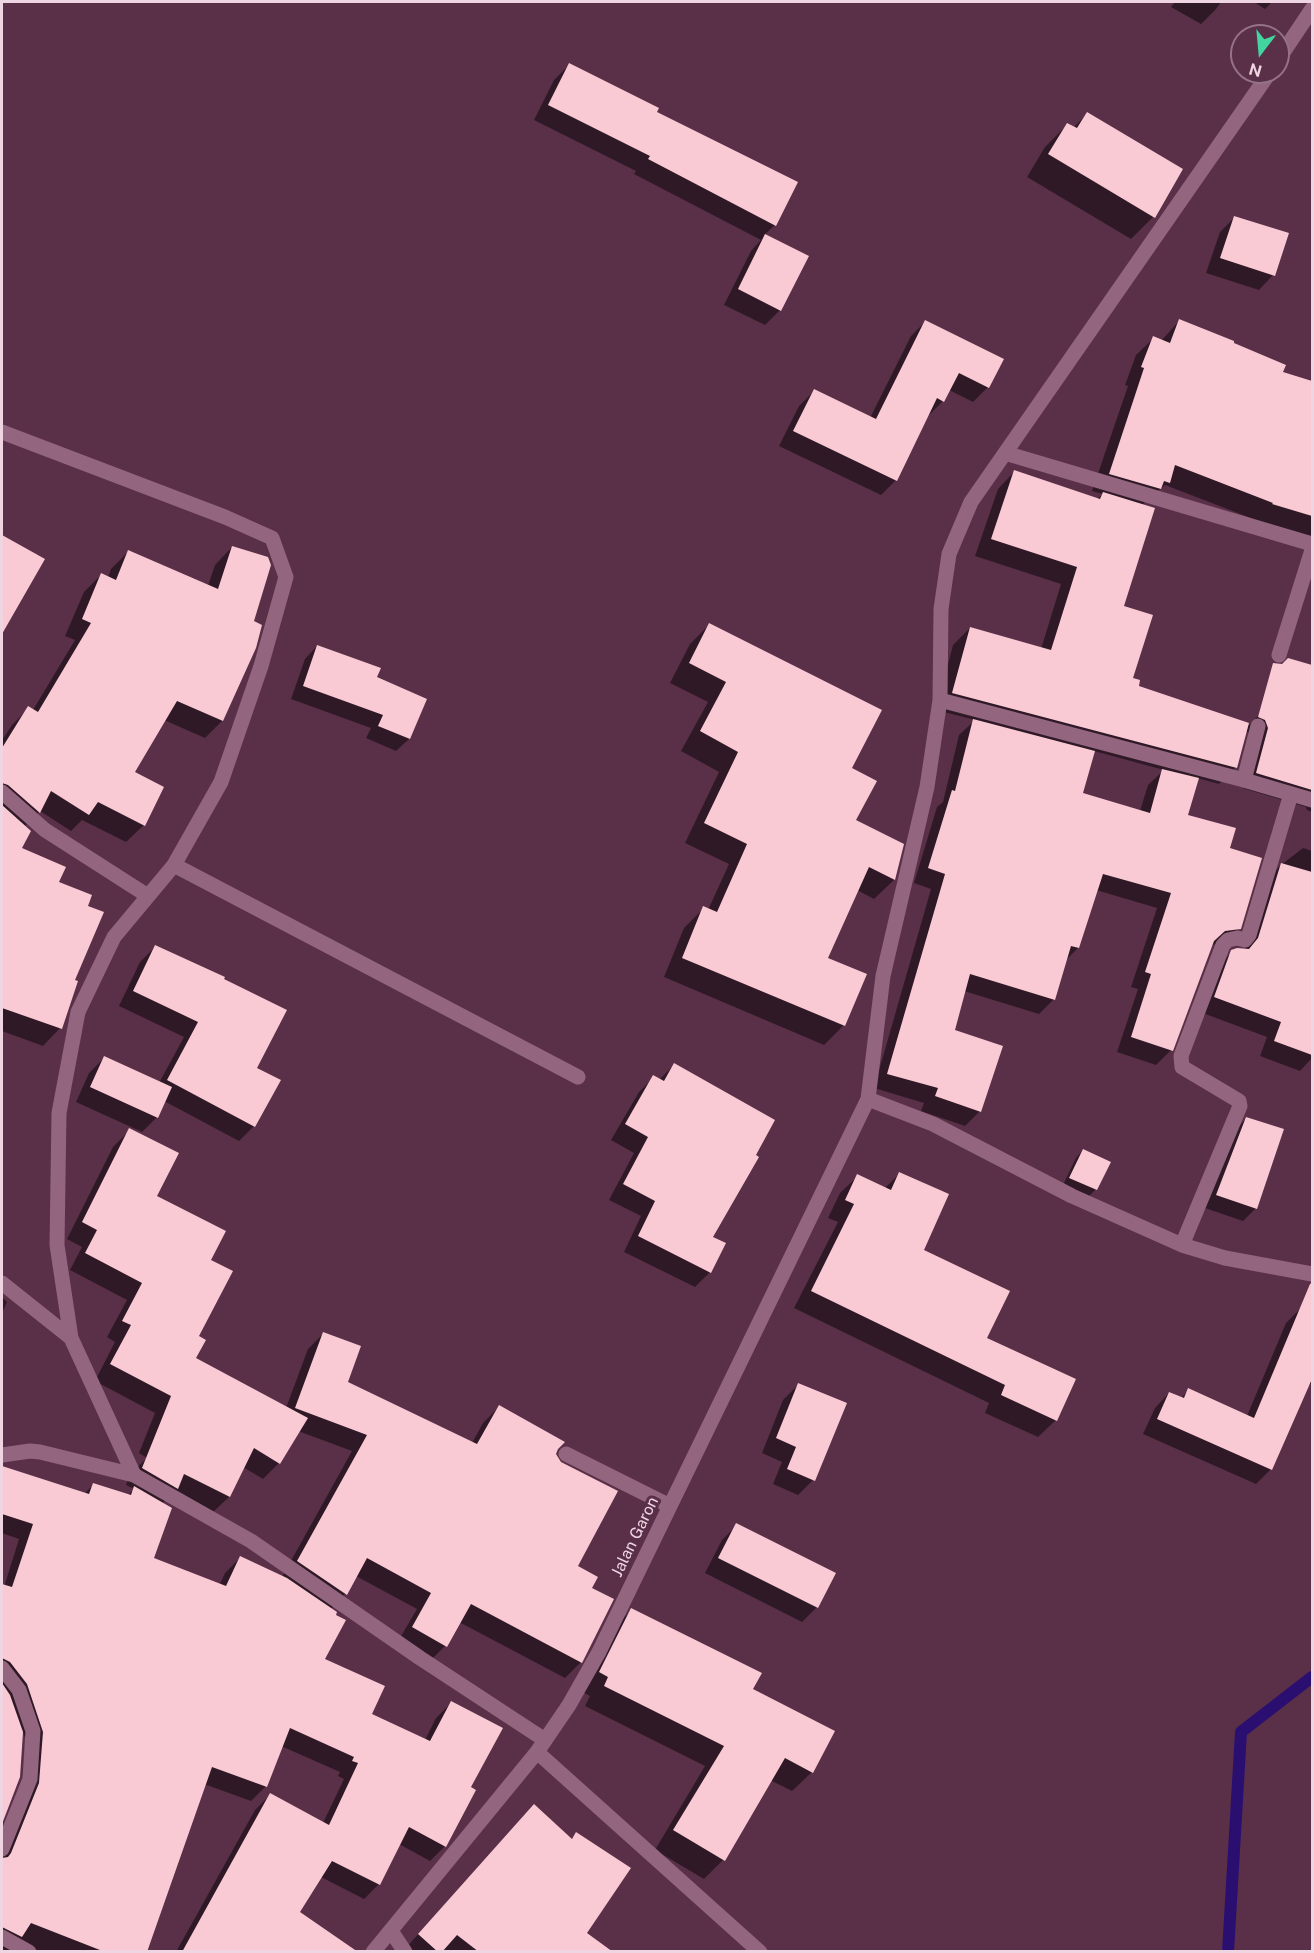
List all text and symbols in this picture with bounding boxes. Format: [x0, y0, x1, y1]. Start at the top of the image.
north arrow [1230, 24, 1290, 84]
text: N [1247, 59, 1264, 81]
street label: Jalan Garon [607, 1494, 663, 1580]

